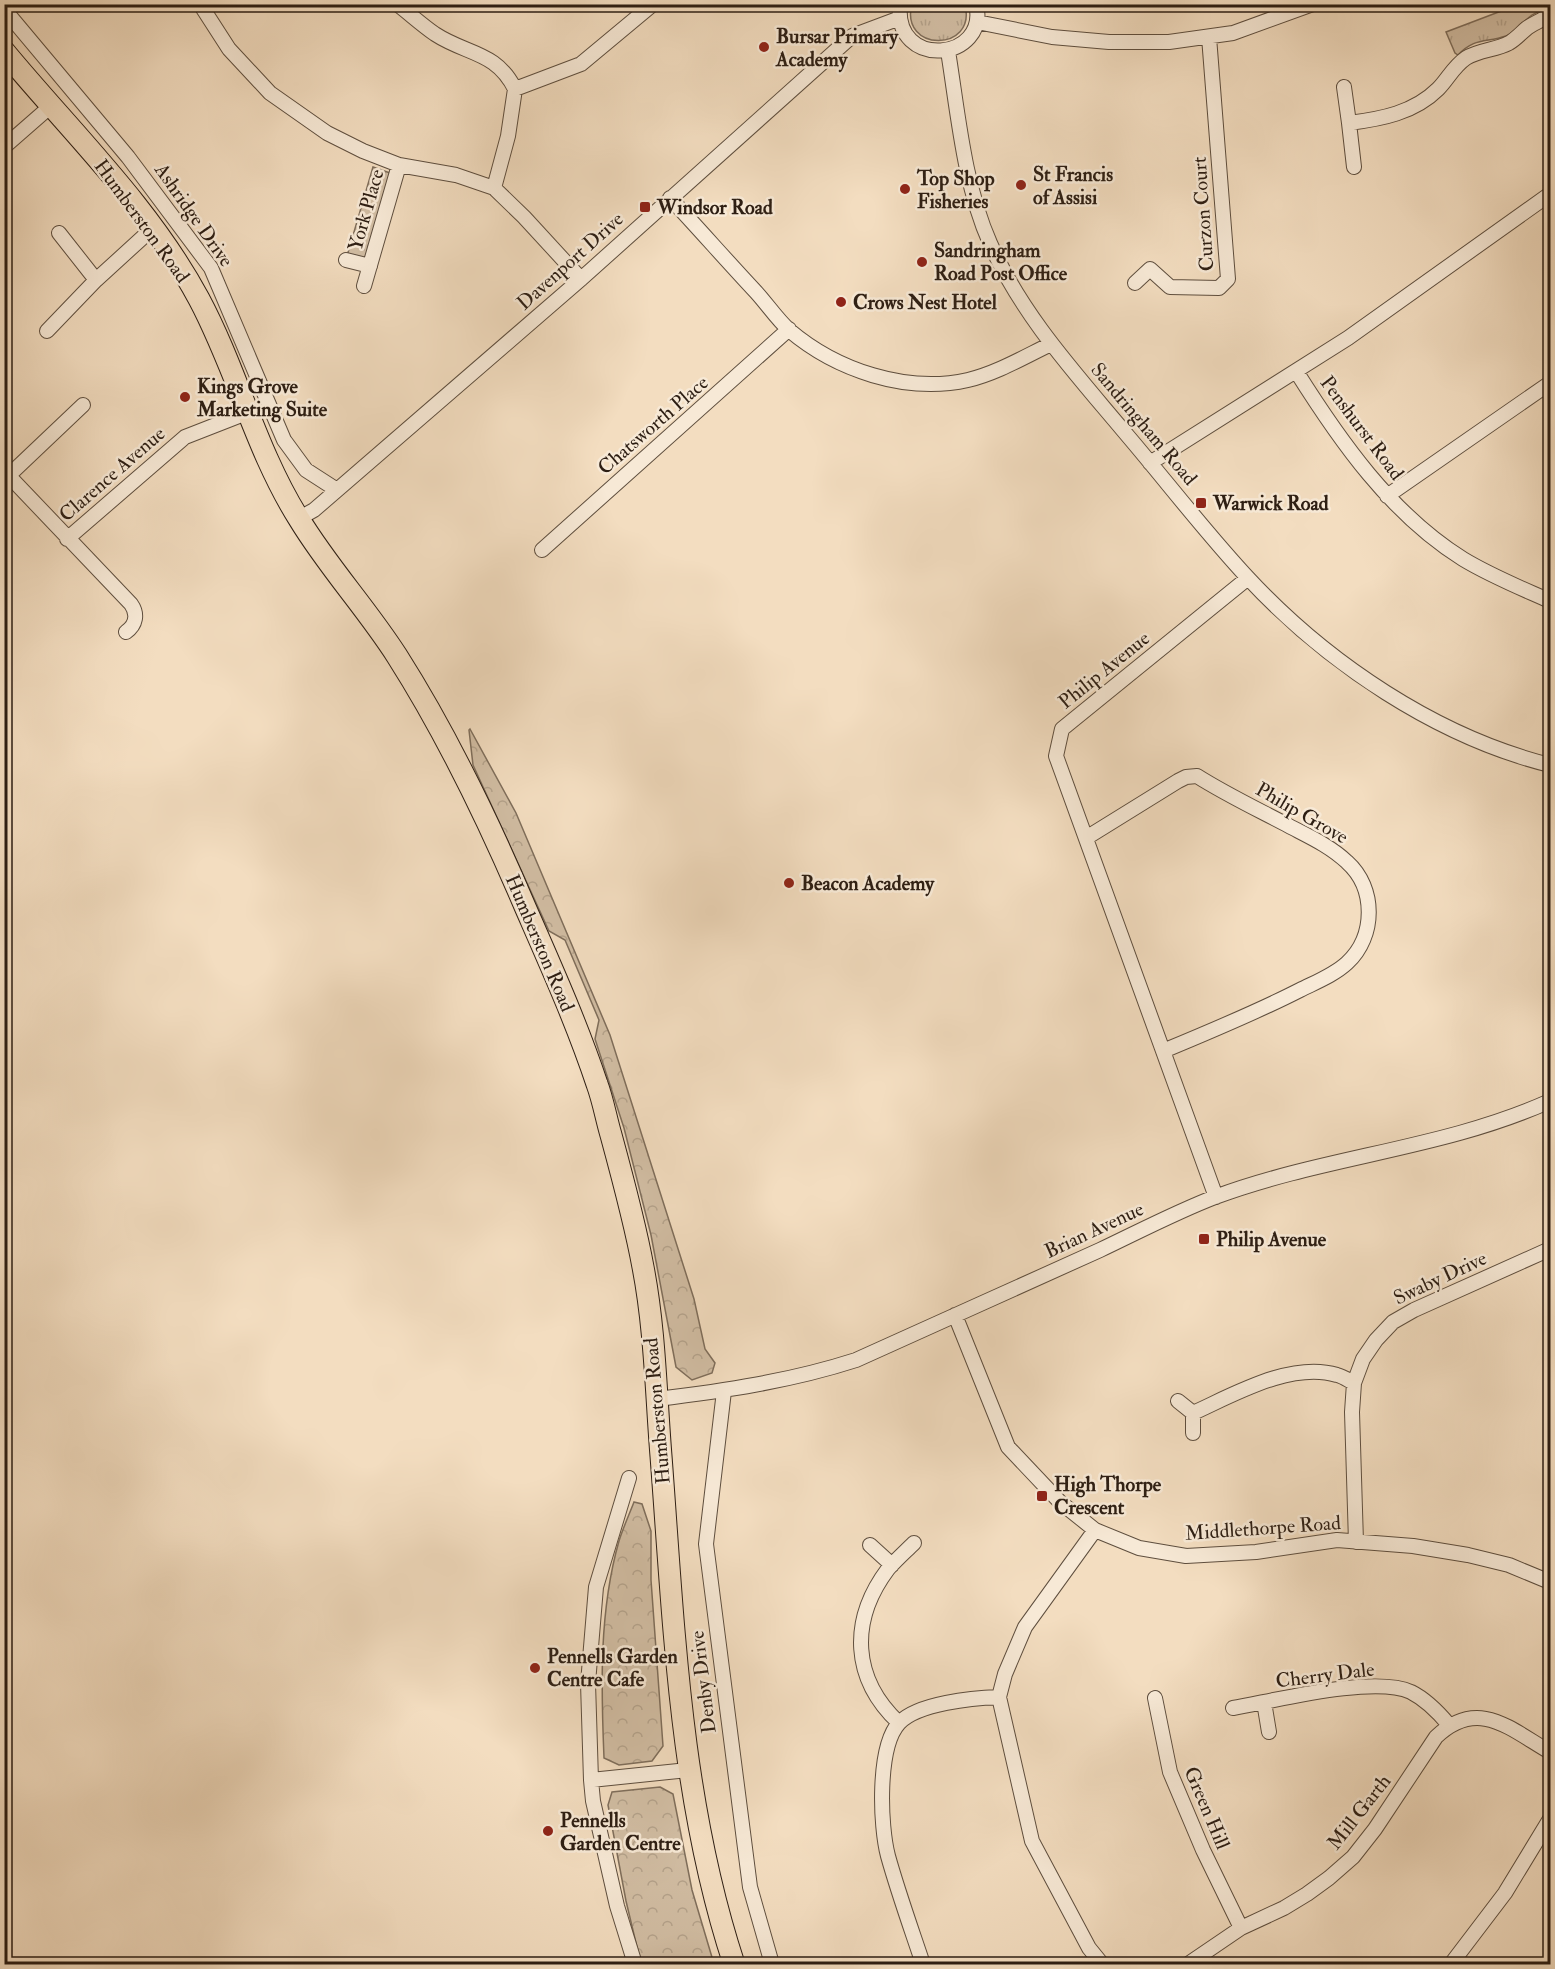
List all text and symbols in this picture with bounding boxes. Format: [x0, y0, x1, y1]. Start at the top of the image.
place label: Bursar Primary Academy [775, 24, 899, 73]
marker: Bursar Primary Academy [757, 40, 771, 54]
street label: Humberston Road [89, 154, 195, 288]
street label: Curzon Court [1186, 155, 1219, 272]
street label: Ashridge Drive [149, 158, 239, 272]
place label: St Francis of Assisi [1033, 162, 1113, 210]
street label: York Place [342, 166, 390, 254]
place label: Top Shop Fisheries [916, 166, 995, 214]
marker: St Francis of Assisi [1014, 178, 1028, 192]
marker: Top Shop Fisheries [898, 182, 912, 196]
place label: Windsor Road [656, 195, 773, 220]
marker: Windsor Road [638, 200, 652, 214]
street label: Davenport Drive [512, 207, 629, 316]
place label: Sandringham Road Post Office [934, 238, 1068, 286]
marker: Sandringham Road Post Office [915, 255, 929, 269]
place label: Crows Nest Hotel [853, 290, 998, 315]
marker: Crows Nest Hotel [834, 295, 848, 309]
street label: Sandringham Road [1085, 358, 1203, 491]
street label: Chatsworth Place [592, 370, 714, 480]
street label: Penshurst Road [1315, 371, 1409, 485]
place label: Kings Grove Marketing Suite [196, 374, 328, 423]
marker: Kings Grove Marketing Suite [178, 390, 192, 404]
street label: Clarence Avenue [54, 421, 170, 527]
place label: Warwick Road [1212, 491, 1329, 516]
marker: Warwick Road [1194, 496, 1208, 510]
street label: Philip Avenue [1053, 626, 1155, 715]
street label: Philip Grove [1251, 777, 1353, 850]
street label: Humberston Road [500, 871, 580, 1016]
place label: Beacon Academy [801, 871, 935, 897]
marker: Beacon Academy [782, 876, 796, 890]
street label: Brian Avenue [1040, 1196, 1148, 1264]
place label: Philip Avenue [1216, 1227, 1327, 1253]
marker: Philip Avenue [1197, 1232, 1211, 1246]
street label: Swaby Drive [1389, 1246, 1491, 1310]
street label: Humberston Road [638, 1337, 676, 1485]
place label: High Thorpe Crescent [1054, 1472, 1162, 1520]
marker: High Thorpe Crescent [1035, 1489, 1049, 1503]
street label: Middlethorpe Road [1184, 1510, 1342, 1547]
street label: Denby Drive [684, 1629, 722, 1735]
place label: Pennells Garden Centre Cafe [547, 1644, 678, 1692]
street label: Cherry Dale [1274, 1657, 1376, 1693]
marker: Pennells Garden Centre Cafe [528, 1661, 542, 1675]
street label: Green Hill [1178, 1763, 1236, 1853]
street label: Mill Garth [1322, 1769, 1396, 1855]
place label: Pennells Garden Centre [560, 1808, 681, 1856]
marker: Pennells Garden Centre [541, 1824, 555, 1838]

